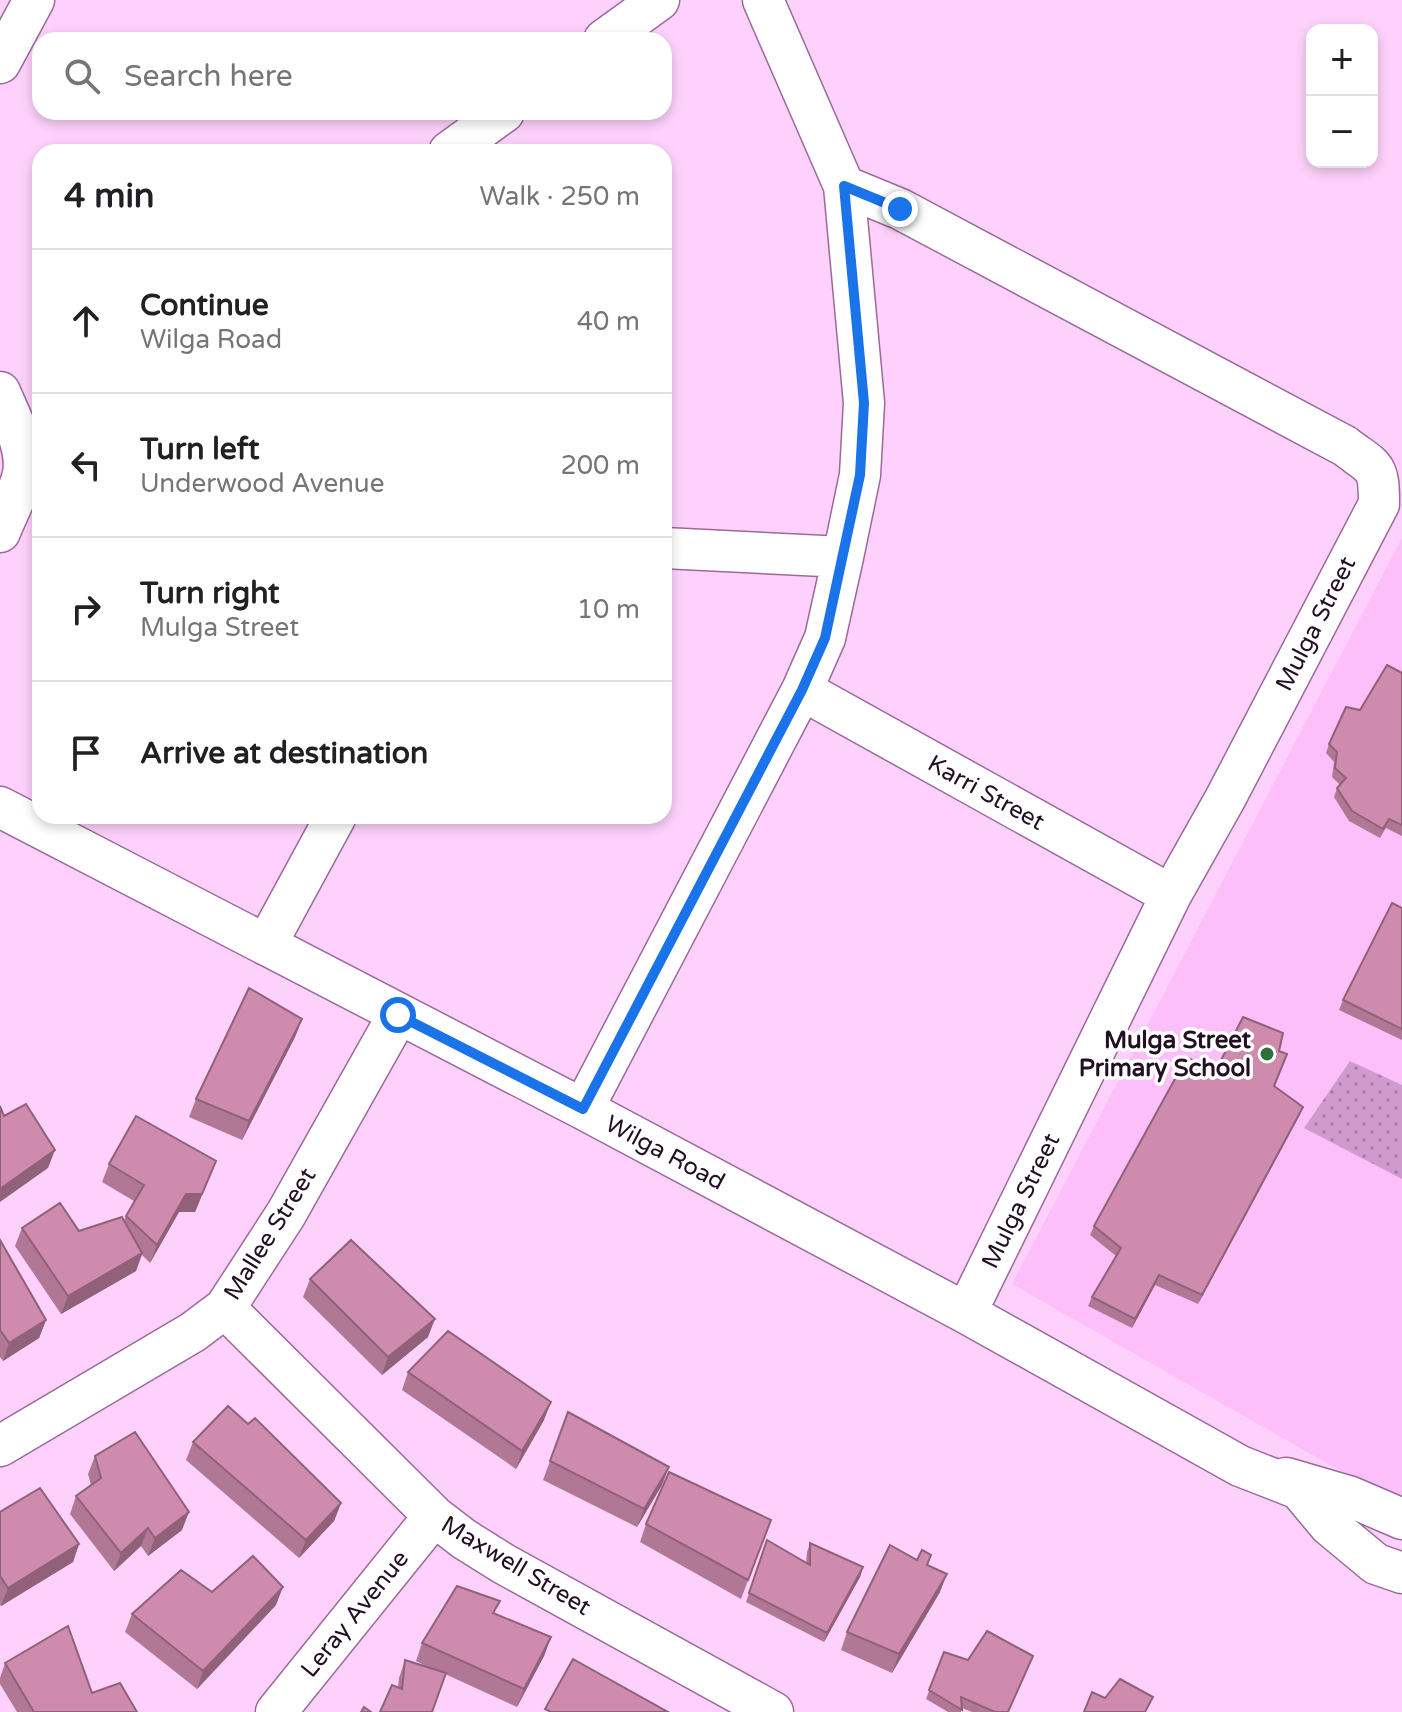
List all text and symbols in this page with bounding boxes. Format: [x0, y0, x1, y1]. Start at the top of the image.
map controls [1306, 24, 1378, 168]
button: + [1306, 24, 1378, 96]
search box [32, 32, 672, 120]
icon: search [60, 54, 104, 98]
text: Search here [124, 58, 293, 95]
button: − [1306, 96, 1378, 168]
text: 4 min [64, 176, 155, 217]
text: Walk · 250 m [480, 181, 640, 212]
route end [882, 191, 918, 227]
text: Continue [140, 287, 269, 324]
icon: ahead [64, 299, 108, 343]
text: 40 m [577, 306, 640, 337]
text: Wilga Road [140, 324, 282, 355]
text: Turn left [140, 431, 259, 468]
icon: left [64, 443, 108, 487]
text: 200 m [560, 450, 640, 481]
text: Underwood Avenue [140, 468, 384, 499]
street label: Mulga Street [1270, 552, 1362, 696]
text: Turn right [140, 575, 280, 612]
icon: right [64, 587, 108, 631]
text: 10 m [577, 594, 640, 625]
text: Mulga Street [140, 612, 299, 643]
icon: arrive [64, 731, 108, 775]
text: Arrive at destination [140, 735, 428, 772]
street label: Karri Street [923, 749, 1049, 837]
route start [380, 997, 416, 1033]
place label: Mulga Street Primary School [1079, 1026, 1252, 1083]
marker: Mulga Street Primary School [1258, 1045, 1276, 1063]
street label: Wilga Road [600, 1109, 730, 1197]
street label: Mulga Street [976, 1129, 1066, 1273]
street label: Mallee Street [218, 1162, 322, 1306]
street label: Maxwell Street [436, 1510, 596, 1622]
street label: Leray Avenue [295, 1545, 415, 1683]

